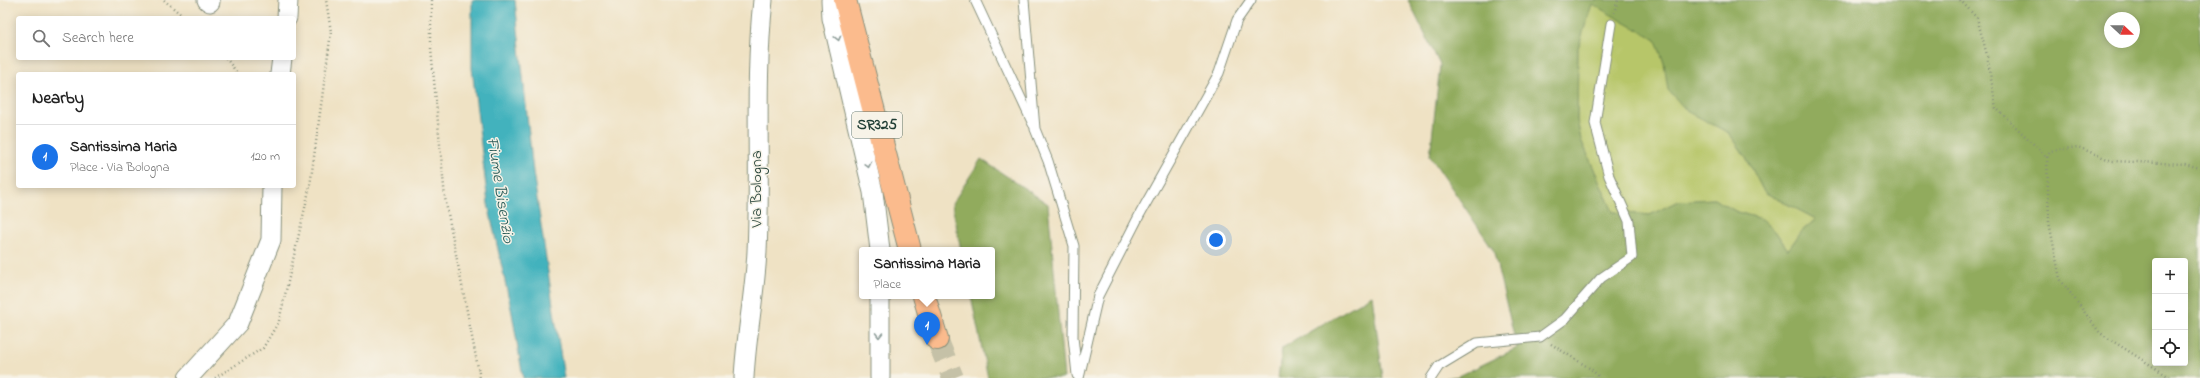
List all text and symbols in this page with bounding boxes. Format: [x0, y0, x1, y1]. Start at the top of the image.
north arrow [2104, 12, 2140, 48]
search box [16, 16, 296, 60]
icon: search [30, 27, 52, 49]
text: Search here [62, 27, 134, 49]
one-way arrow [833, 35, 841, 41]
text: Nearby [32, 86, 84, 111]
road number: SR325 [852, 112, 902, 138]
water label: Fiume Bisenzio [479, 135, 521, 246]
text: Santissima Maria [70, 136, 177, 158]
text: 1 [43, 147, 47, 166]
text: 120 m [250, 147, 280, 166]
street label: Via Bologna [745, 150, 769, 229]
text: Place · Via Bologna [70, 158, 170, 177]
one-way arrow [863, 162, 871, 168]
your location [1206, 230, 1226, 250]
popup [859, 247, 995, 299]
text: Santissima Maria [874, 253, 980, 275]
map controls [2152, 258, 2188, 366]
button: + [2152, 258, 2188, 294]
text: Place [874, 275, 901, 294]
button: − [2152, 294, 2188, 330]
pin: 1 [914, 312, 940, 345]
button: locate [2152, 330, 2188, 366]
one-way arrow [875, 332, 883, 338]

